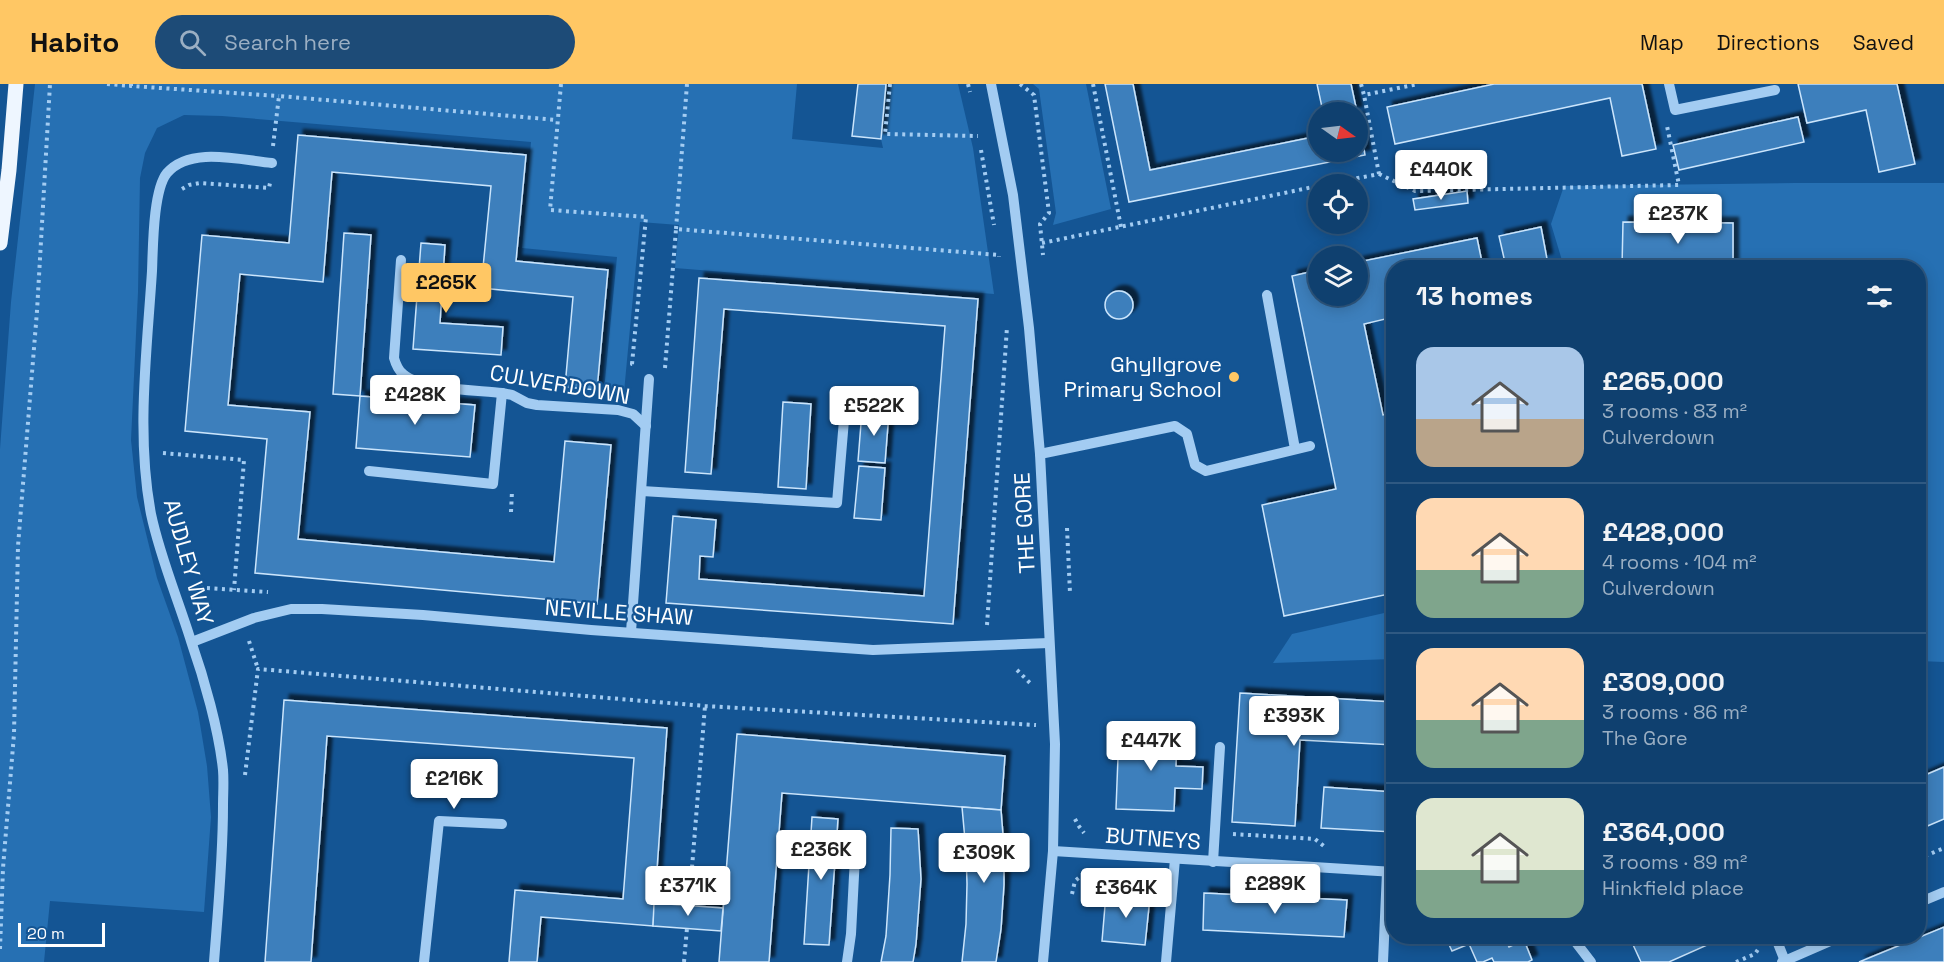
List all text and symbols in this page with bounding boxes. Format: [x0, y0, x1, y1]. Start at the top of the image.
search box [155, 15, 575, 69]
text: Habito [30, 24, 119, 60]
icon: search [176, 26, 209, 59]
text: Search here [224, 28, 351, 56]
text: Map [1640, 29, 1684, 56]
text: Directions [1717, 29, 1820, 56]
text: Saved [1853, 29, 1914, 56]
north arrow [1308, 102, 1368, 162]
map controls [1308, 102, 1368, 306]
pin: £440K [1399, 150, 1483, 201]
text: £440K [1409, 156, 1473, 182]
button: locate [1308, 174, 1368, 234]
pin: £237K [1636, 194, 1720, 245]
text: £237K [1648, 200, 1708, 226]
button: layers [1308, 246, 1368, 306]
pin: £265K [404, 263, 488, 314]
text: £265K [415, 269, 477, 295]
text: 13 homes [1416, 279, 1533, 313]
icon: filters [1863, 280, 1896, 313]
place label: Ghyllgrove Primary School [1063, 350, 1222, 403]
street label: CULVERDOWN [488, 358, 632, 410]
text: £265,000 [1602, 364, 1724, 398]
marker: Ghyllgrove Primary School [1227, 370, 1241, 384]
icon: home [1464, 371, 1536, 443]
pin: £428K [373, 375, 457, 426]
text: £428K [384, 381, 446, 407]
pin: £522K [832, 386, 916, 437]
text: £522K [844, 392, 904, 418]
text: 3 rooms · 83 m² [1602, 398, 1747, 424]
text: Culverdown [1602, 424, 1715, 450]
street label: THE GORE [1007, 472, 1041, 574]
street label: AUDLEY WAY [158, 496, 221, 629]
text: £428,000 [1602, 515, 1724, 549]
icon: home [1464, 522, 1536, 594]
text: 4 rooms · 104 m² [1602, 549, 1757, 575]
text: Culverdown [1602, 575, 1715, 601]
street label: NEVILLE SHAW [544, 593, 694, 631]
text: £309,000 [1602, 665, 1725, 699]
icon: home [1464, 672, 1536, 744]
pin: £393K [1252, 696, 1336, 747]
text: 3 rooms · 86 m² [1602, 699, 1747, 725]
text: £393K [1263, 702, 1325, 728]
pin: £447K [1109, 721, 1193, 772]
text: The Gore [1602, 725, 1688, 751]
text: £447K [1121, 727, 1181, 753]
pin: £216K [412, 759, 496, 810]
text: £216K [425, 765, 483, 791]
text: £364,000 [1602, 815, 1725, 849]
street label: BUTNEYS [1104, 821, 1202, 855]
icon: home [1464, 822, 1536, 894]
pin: £236K [779, 830, 863, 881]
pin: £309K [942, 833, 1026, 884]
text: £236K [790, 836, 852, 862]
text: £309K [953, 839, 1015, 865]
text: 3 rooms · 89 m² [1602, 849, 1747, 875]
pin: £289K [1233, 864, 1317, 915]
pin: £371K [646, 866, 730, 917]
pin: £364K [1084, 868, 1168, 919]
text: £289K [1244, 870, 1306, 896]
text: £371K [659, 872, 717, 898]
text: £364K [1095, 874, 1157, 900]
text: Hinkfield place [1602, 875, 1744, 901]
scale bar [18, 920, 105, 948]
text: 20 m [27, 923, 65, 944]

